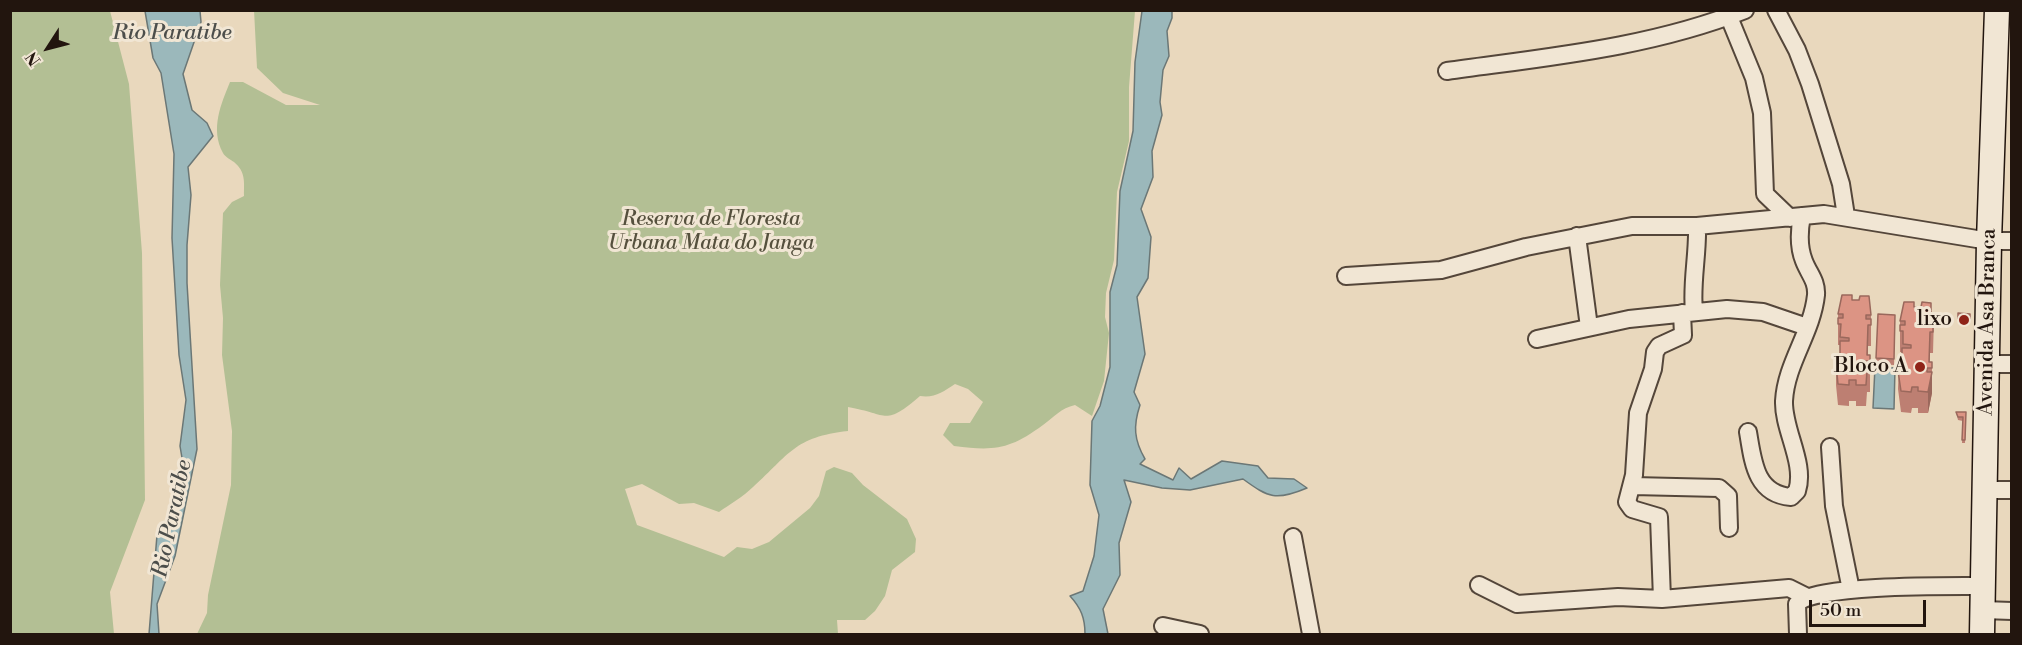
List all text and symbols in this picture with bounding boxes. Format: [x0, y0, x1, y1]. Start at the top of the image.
north arrow [18, 18, 78, 78]
water label: Rio Paratibe [112, 21, 232, 47]
text: N [22, 48, 45, 70]
park label: Reserva de Floresta Urbana Mata do Janga [608, 207, 814, 257]
street label: Avenida Asa Branca [1974, 228, 2002, 416]
place label: lixo [1917, 307, 1952, 333]
marker: lixo [1957, 313, 1971, 327]
place label: Bloco A [1834, 354, 1908, 380]
marker: Bloco A [1913, 360, 1927, 374]
water label: Rio Paratibe [148, 458, 198, 580]
scale bar [1812, 588, 1929, 626]
text: 50 m [1820, 599, 1861, 622]

